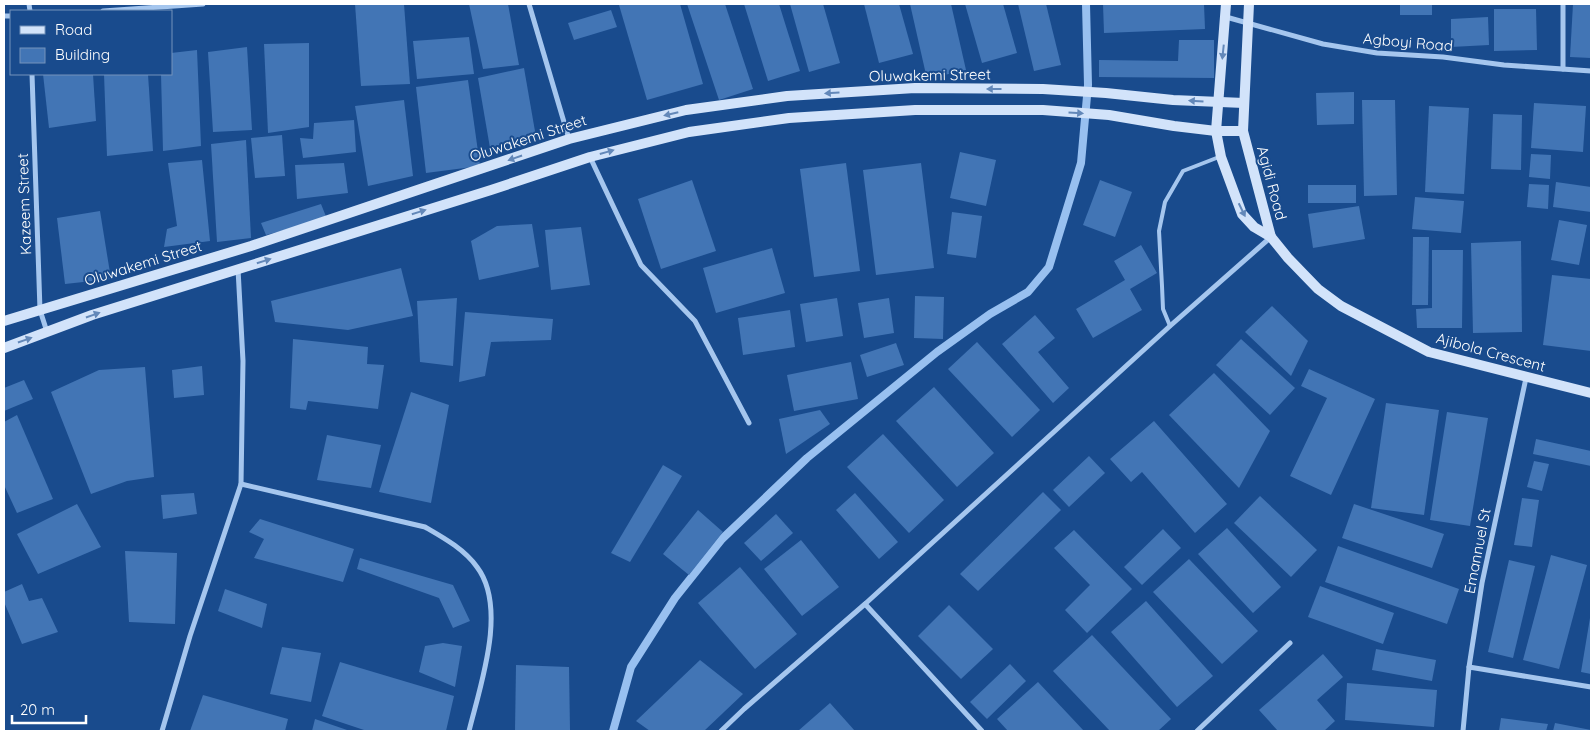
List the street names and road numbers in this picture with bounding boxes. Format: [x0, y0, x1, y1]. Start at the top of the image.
street label: Agboyi Road [1362, 29, 1454, 55]
street label: Oluwakemi Street [869, 64, 991, 86]
street label: Oluwakemi Street [467, 110, 589, 166]
street label: Agidi Road [1253, 144, 1291, 222]
street label: Kazeem Street [13, 153, 35, 255]
street label: Oluwakemi Street [82, 236, 204, 290]
street label: Ajibola Crescent [1434, 328, 1548, 376]
street label: Emannuel St [1459, 507, 1495, 595]

